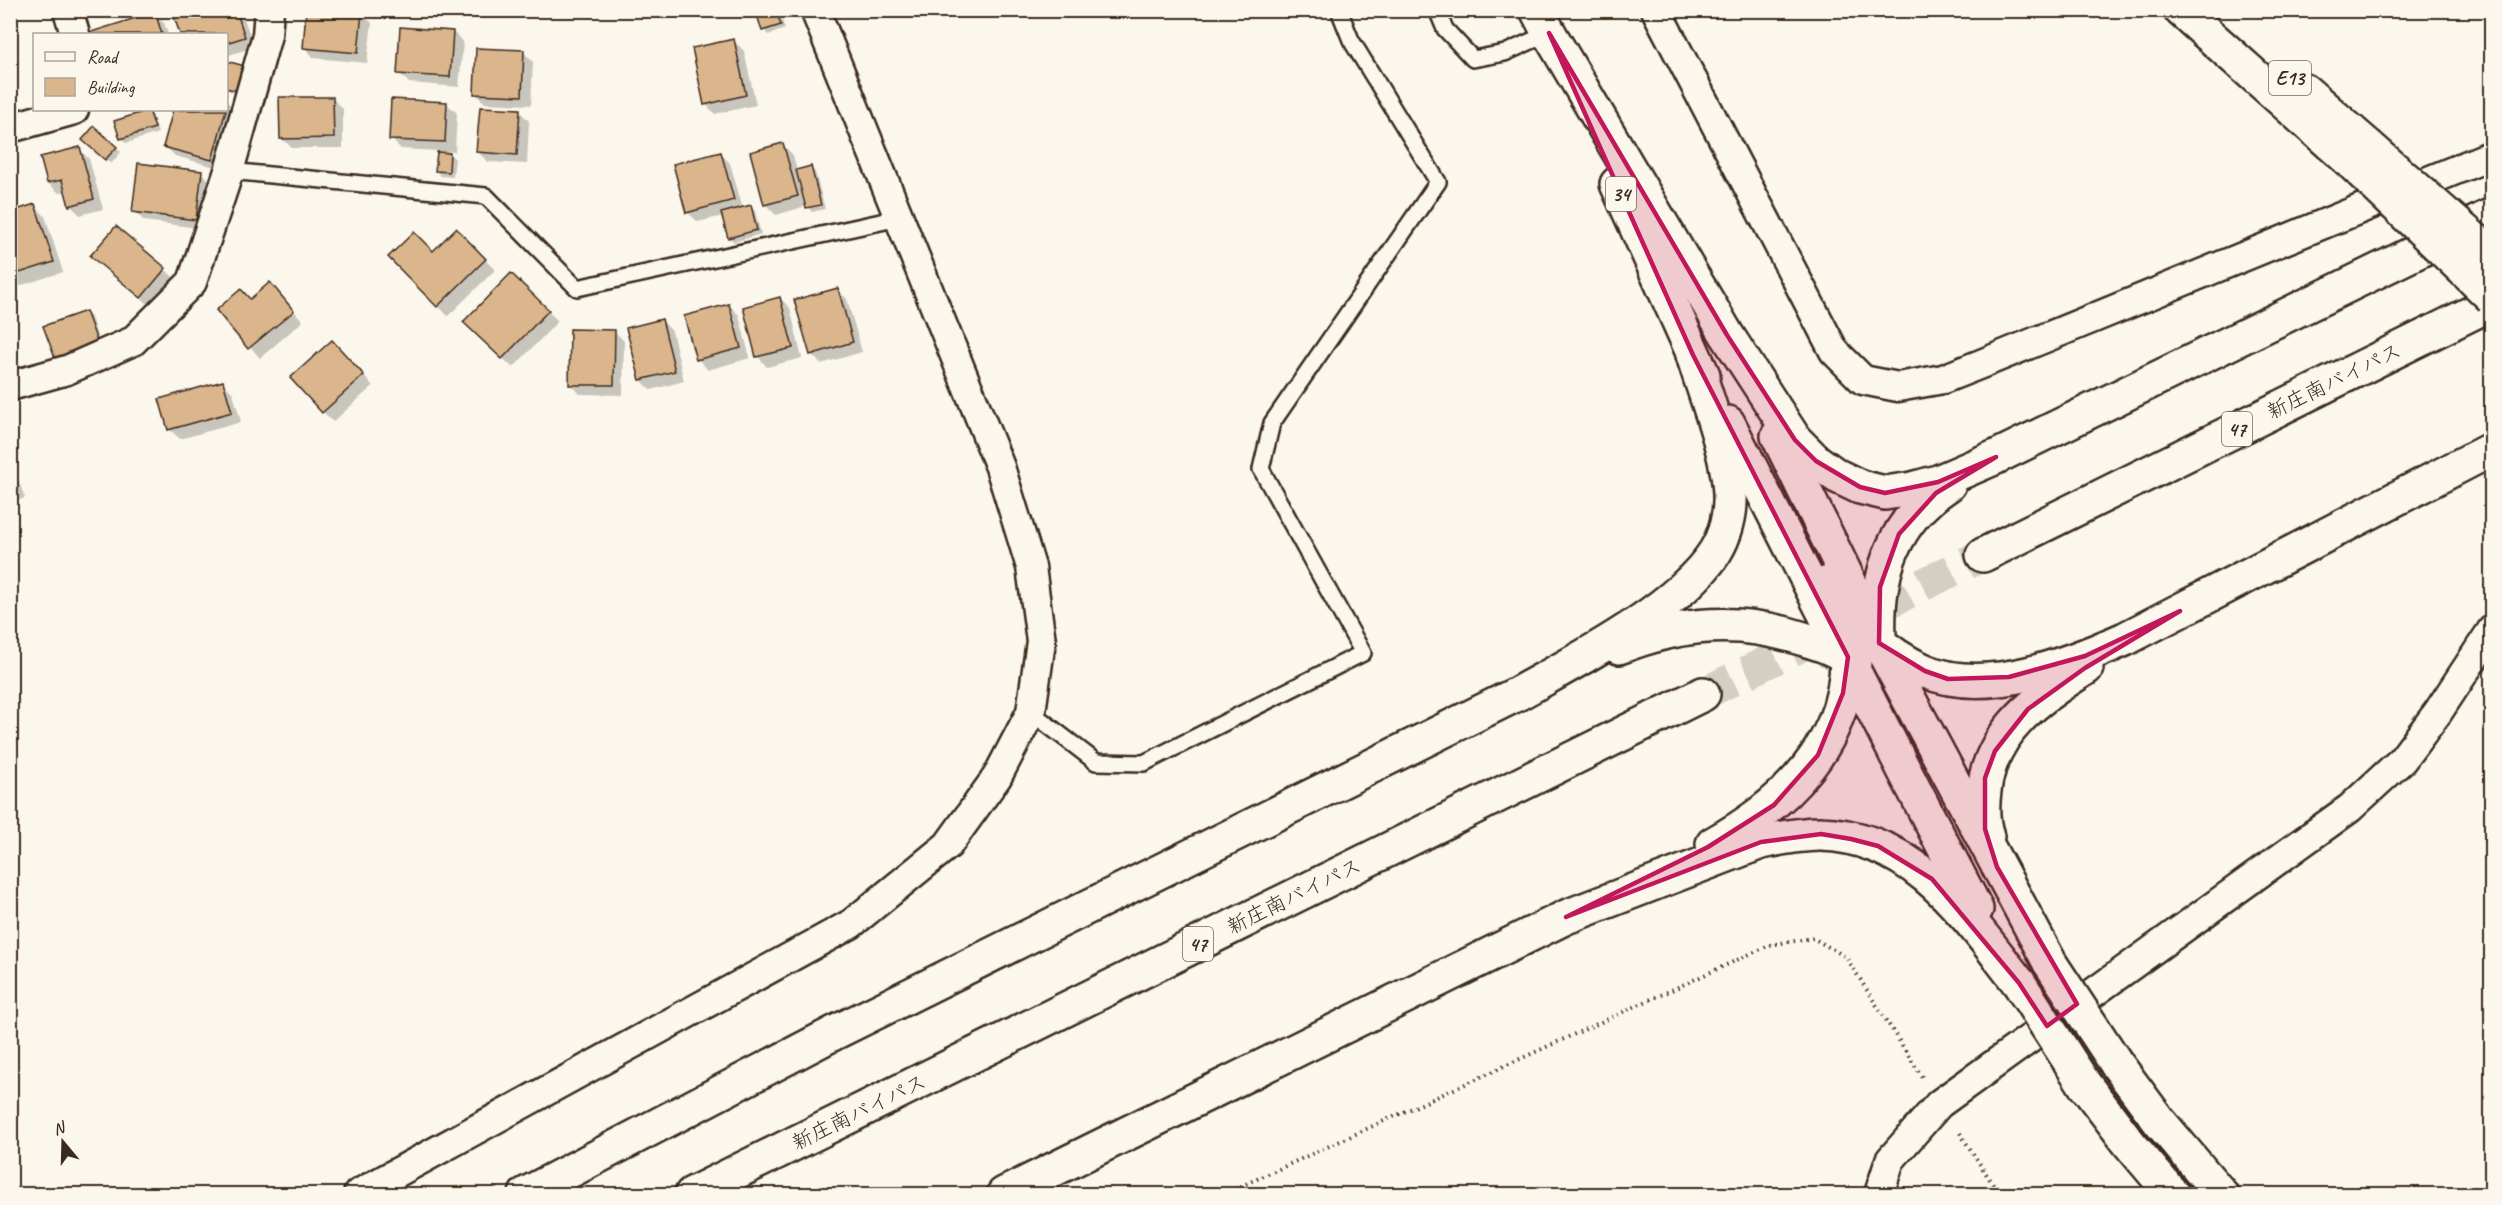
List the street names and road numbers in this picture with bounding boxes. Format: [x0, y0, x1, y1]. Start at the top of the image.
road number: E13 [2269, 61, 2311, 95]
road number: 34 [1606, 177, 1636, 211]
street label: 新庄南バイパス [2262, 337, 2406, 425]
road number: 47 [2222, 412, 2252, 446]
street label: 新庄南バイパス [1222, 852, 1366, 940]
road number: 47 [1183, 927, 1213, 961]
street label: 新庄南バイパス [787, 1068, 931, 1156]

